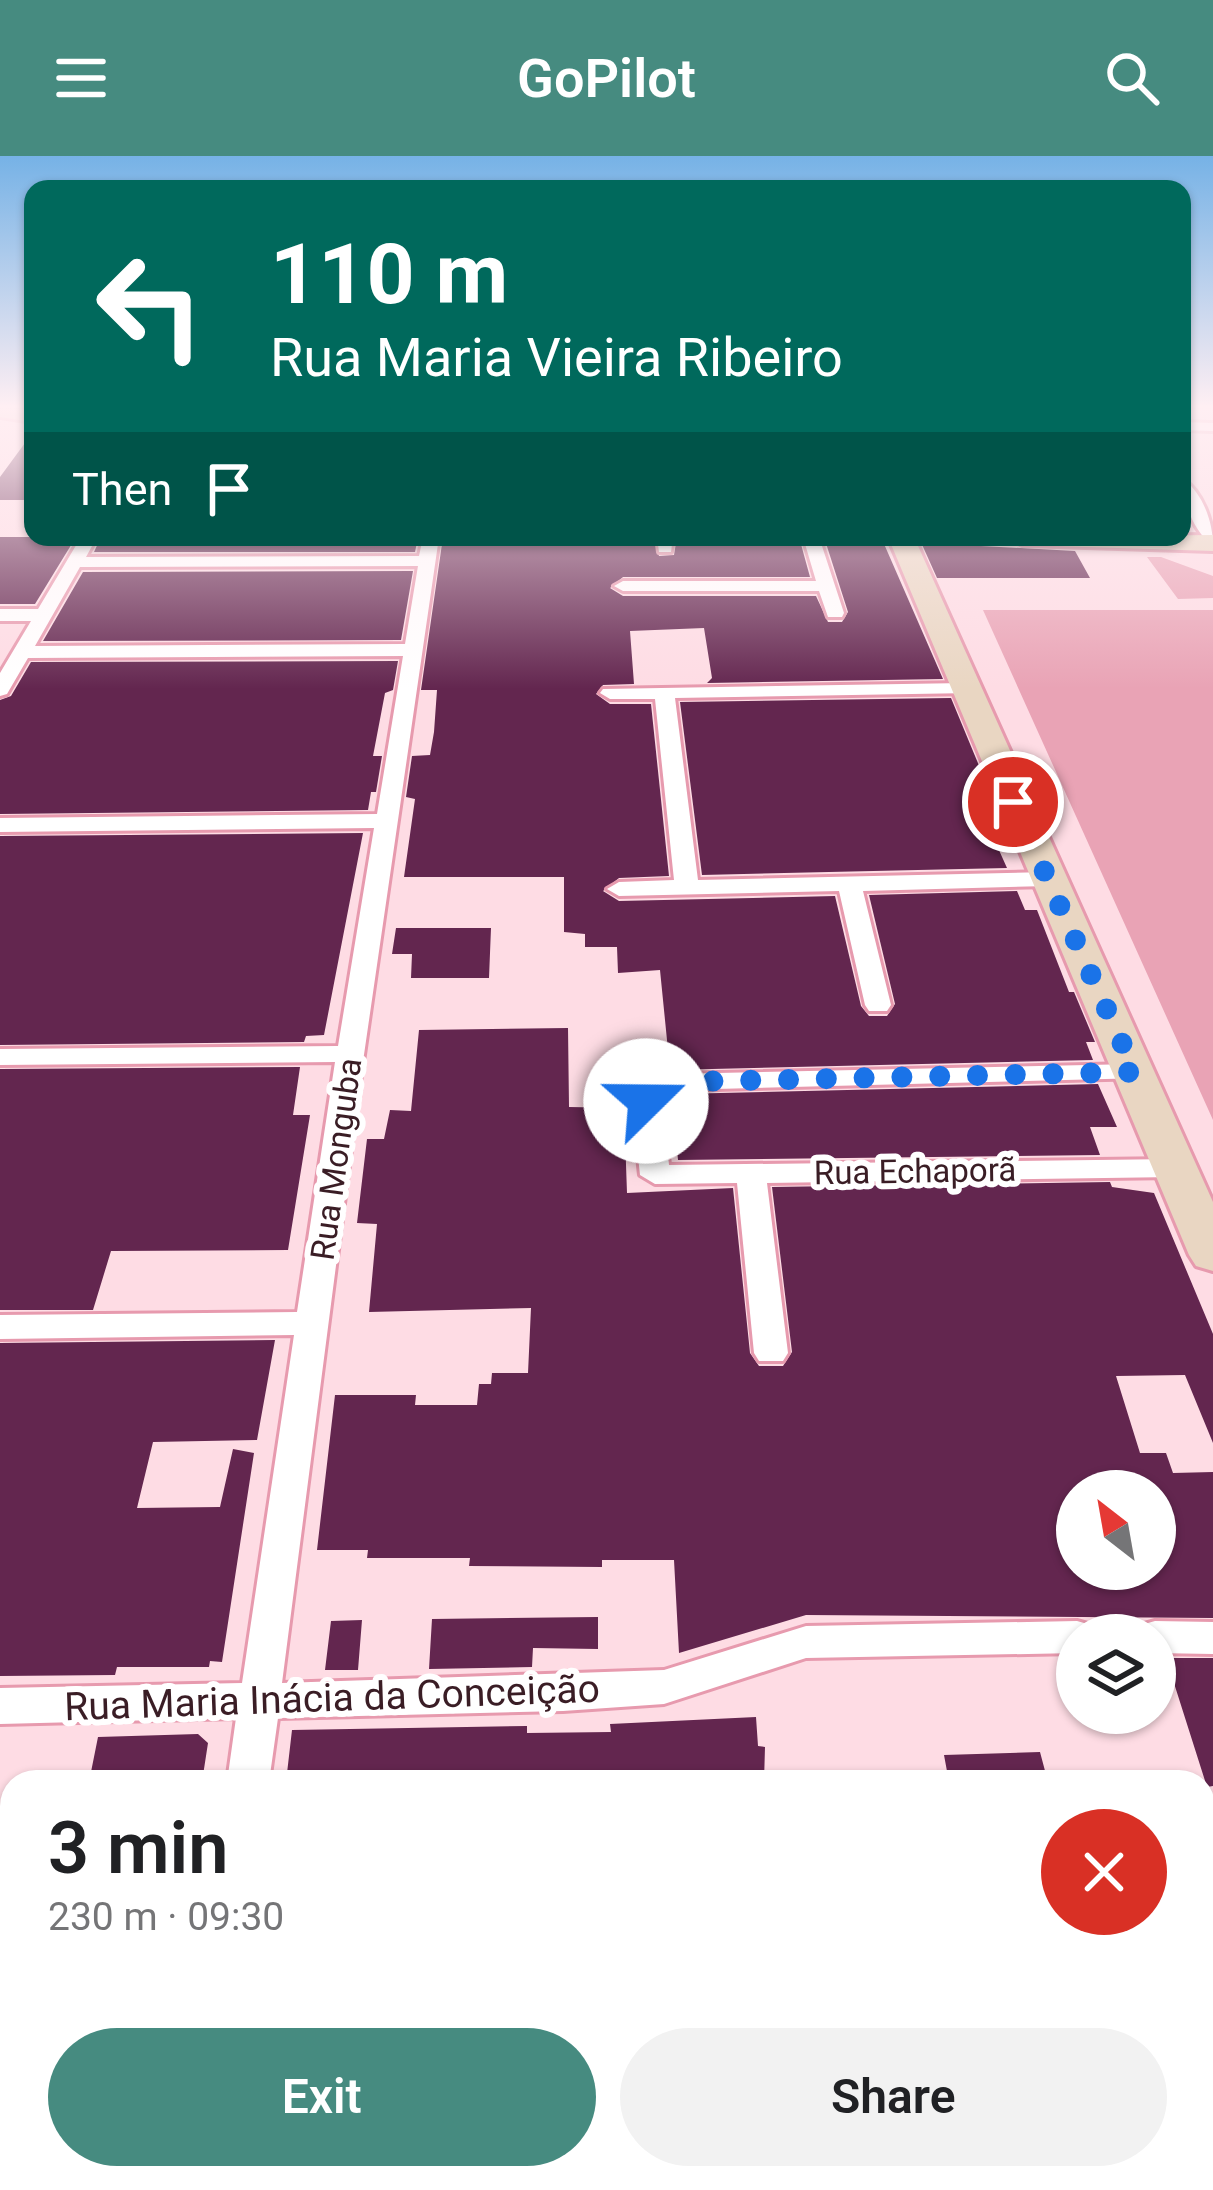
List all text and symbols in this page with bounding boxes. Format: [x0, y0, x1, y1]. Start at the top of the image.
icon: menu [48, 45, 114, 111]
icon: search [1099, 45, 1165, 111]
text: GoPilot [517, 47, 696, 110]
text: 110 m [270, 225, 508, 324]
icon: left [72, 228, 228, 384]
text: Rua Maria Vieira Ribeiro [270, 326, 843, 389]
icon: arrive [196, 456, 262, 522]
text: Then [72, 463, 172, 516]
pin [962, 751, 1064, 853]
icon: arrive [980, 769, 1046, 835]
position arrow [583, 1038, 709, 1164]
street label: Rua Monguba [303, 1055, 369, 1263]
street label: Rua Echaporã [813, 1150, 1017, 1192]
north arrow [1056, 1470, 1176, 1590]
map controls [1056, 1470, 1176, 1734]
button: layers [1056, 1614, 1176, 1734]
street label: Rua Maria Inácia da Conceição [63, 1666, 601, 1730]
text: 3 min [48, 1806, 229, 1891]
button: close [1041, 1809, 1167, 1935]
text: 230 m · 09:30 [48, 1894, 284, 1940]
button: Exit [48, 2028, 596, 2166]
button: Share [620, 2028, 1167, 2166]

